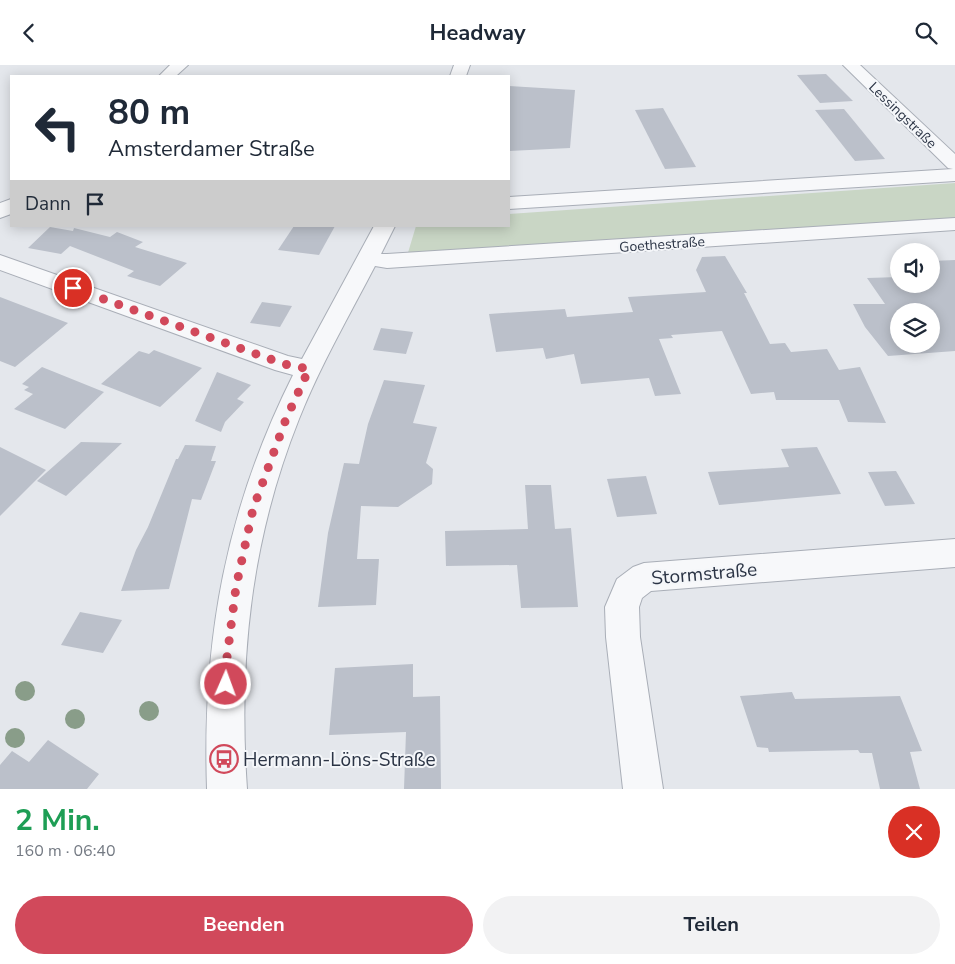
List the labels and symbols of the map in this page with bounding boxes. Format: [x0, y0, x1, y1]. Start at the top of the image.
street label: Lessingstraße [864, 78, 941, 153]
street label: Goethestraße [619, 232, 705, 257]
pin [52, 267, 94, 309]
street label: Stormstraße [650, 556, 758, 592]
position arrow [199, 657, 251, 709]
bus stop icon: Hermann-Löns-Straße [209, 744, 239, 774]
place label: Hermann-Löns-Straße [243, 747, 436, 773]

